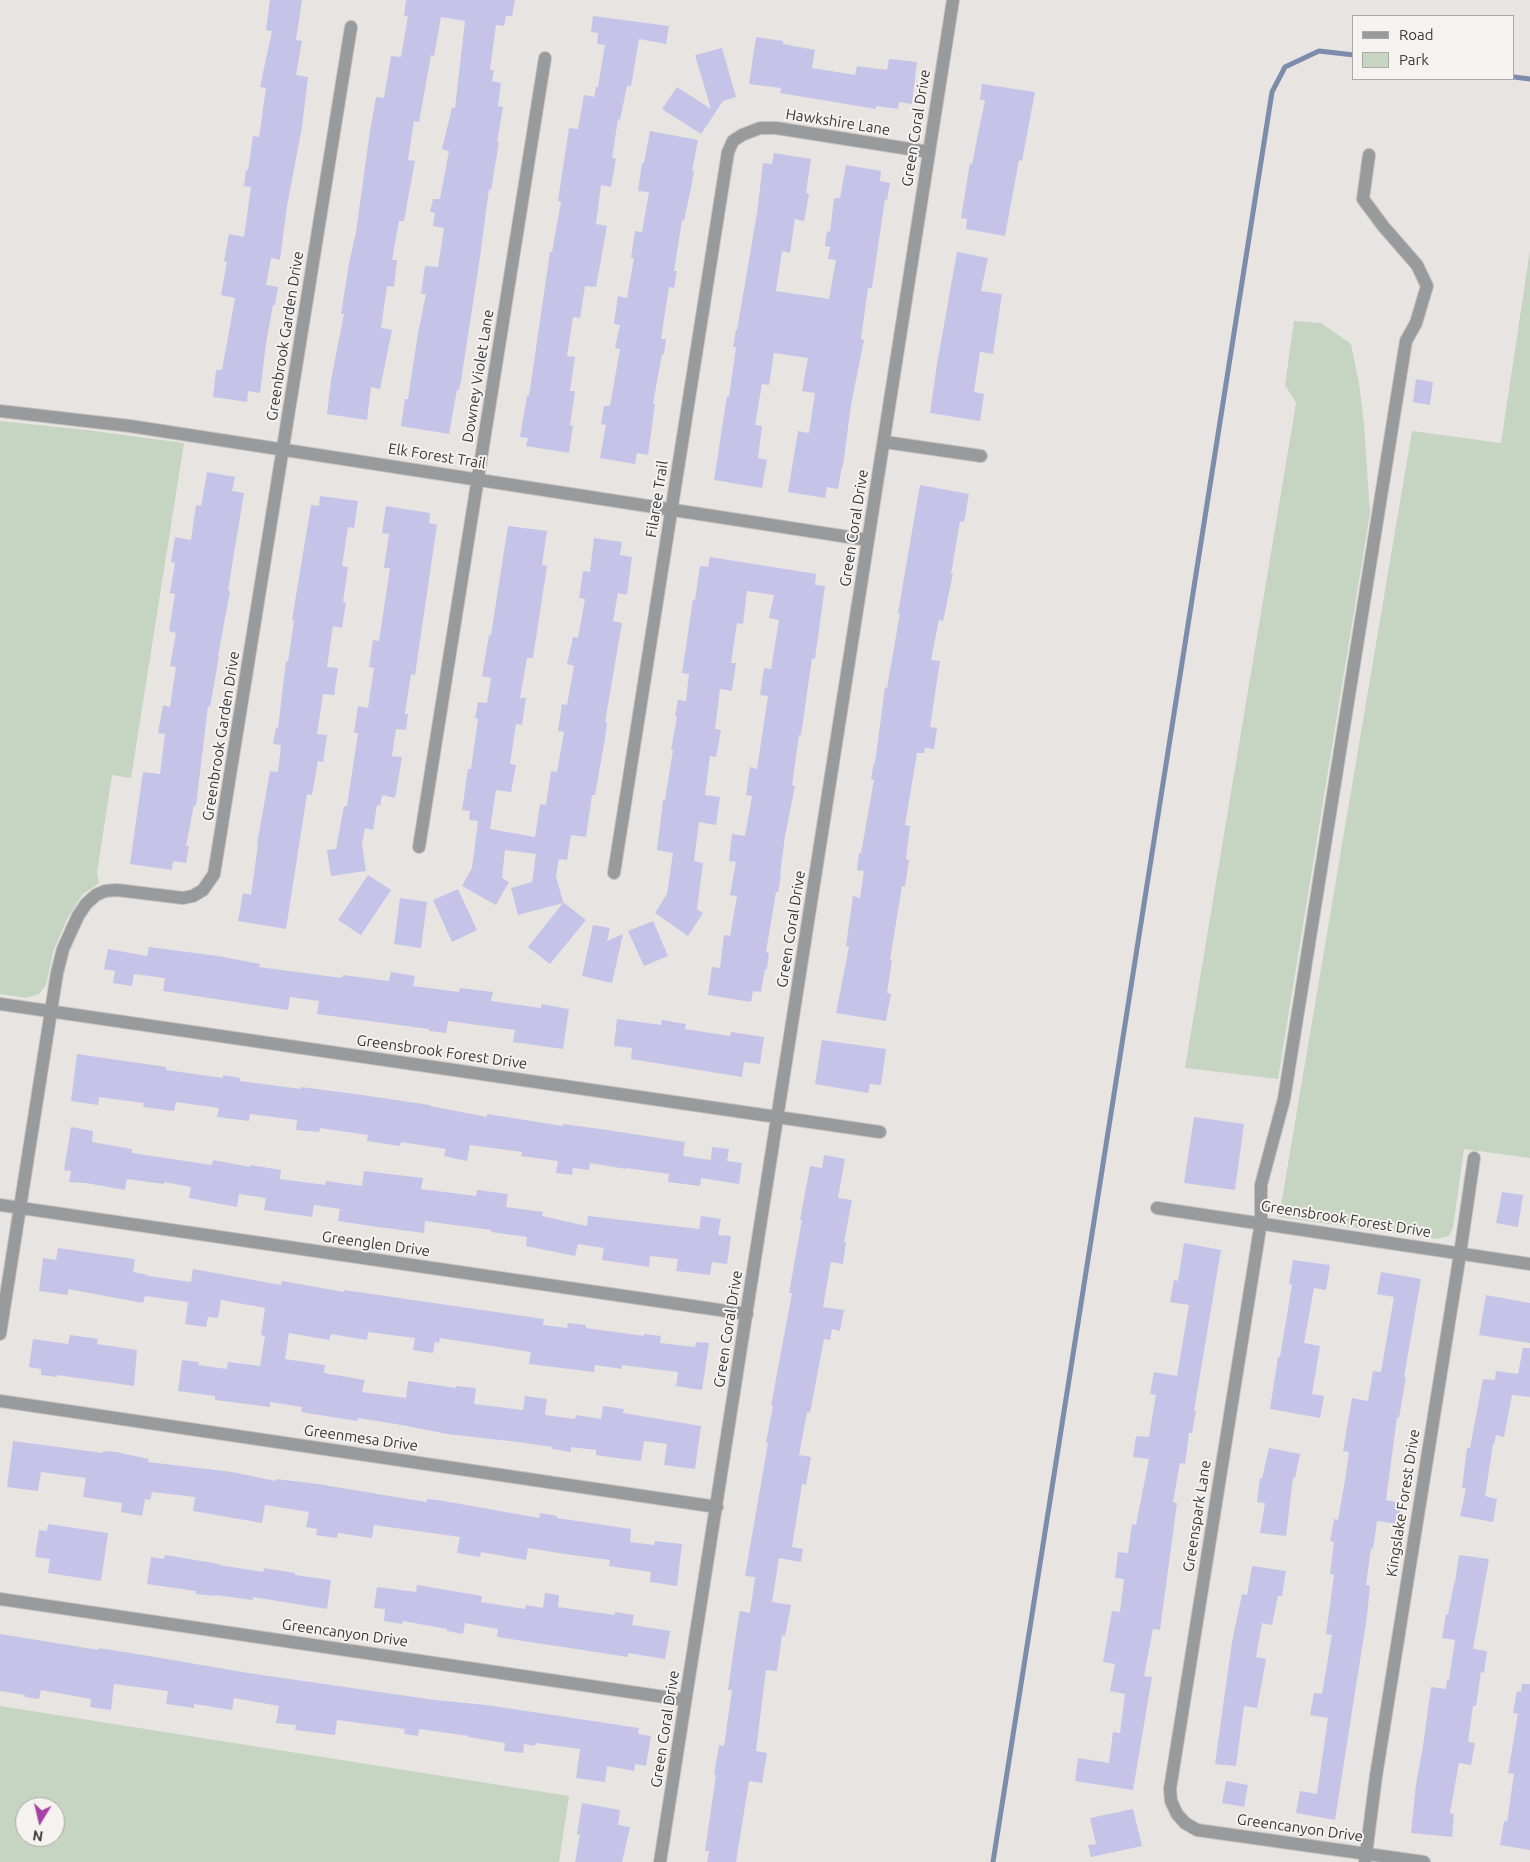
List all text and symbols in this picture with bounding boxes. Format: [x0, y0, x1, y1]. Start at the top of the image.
legend [1352, 15, 1515, 80]
text: Road [1399, 26, 1434, 43]
text: Park [1399, 51, 1429, 68]
street label: Green Coral Drive [898, 68, 934, 188]
street label: Hawkshire Lane [784, 105, 892, 139]
street label: Greenbrook Garden Drive [263, 250, 307, 422]
street label: Downey Violet Lane [459, 308, 497, 444]
street label: Elk Forest Trail [387, 439, 487, 473]
street label: Filaree Trail [642, 459, 672, 539]
street label: Green Coral Drive [836, 468, 872, 588]
street label: Greenbrook Garden Drive [199, 650, 243, 822]
street label: Green Coral Drive [773, 869, 809, 989]
street label: Greensbrook Forest Drive [356, 1031, 528, 1073]
street label: Greensbrook Forest Drive [1260, 1197, 1432, 1241]
street label: Greenglen Drive [321, 1228, 431, 1260]
street label: Green Coral Drive [710, 1269, 746, 1389]
street label: Greenmesa Drive [303, 1421, 419, 1455]
street label: Kingslake Forest Drive [1382, 1428, 1424, 1578]
street label: Greenspark Lane [1179, 1459, 1215, 1573]
street label: Greencanyon Drive [281, 1615, 409, 1651]
street label: Green Coral Drive [647, 1669, 683, 1789]
north arrow [15, 1797, 65, 1847]
street label: Greencanyon Drive [1236, 1810, 1364, 1846]
text: N [31, 1827, 44, 1845]

